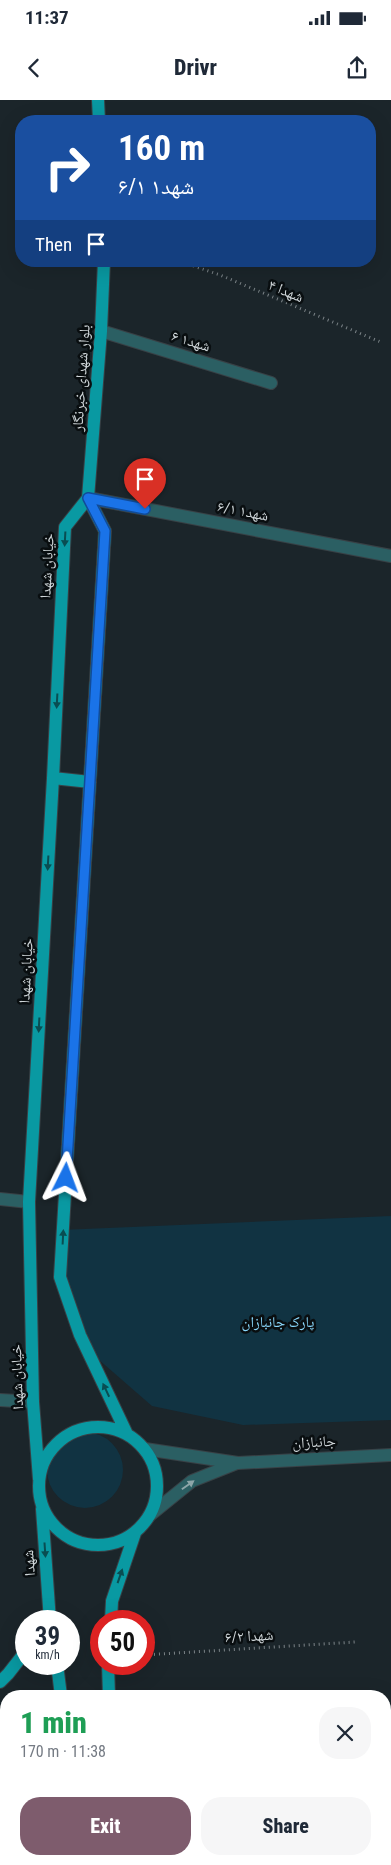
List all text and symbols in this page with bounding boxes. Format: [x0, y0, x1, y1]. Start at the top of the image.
text: 11:37 [25, 6, 69, 29]
icon: back [20, 54, 48, 82]
icon: share [343, 54, 371, 82]
text: Drivr [174, 55, 217, 80]
text: 160 m [118, 128, 205, 169]
icon: right [35, 135, 100, 200]
text: شهد۱ ۶/۱ [118, 174, 194, 199]
icon: arrive [82, 230, 110, 258]
text: Then [35, 233, 72, 256]
street label: شهدا ۴ [266, 276, 306, 306]
street label: بلوار شهدای خبرنگار [68, 324, 95, 433]
street label: شهد۱ ۶ [169, 327, 213, 355]
pin [124, 458, 166, 509]
icon: arrive [131, 465, 159, 493]
street label: شهد۱ ۶/۱ [216, 497, 270, 525]
one-way arrow [60, 531, 68, 547]
street label: خیابان شهدا [36, 533, 59, 599]
one-way arrow [53, 693, 61, 709]
one-way arrow [44, 855, 52, 871]
street label: خیابان شهدا [15, 938, 38, 1004]
one-way arrow [34, 1018, 42, 1034]
position arrow [39, 1151, 91, 1203]
one-way arrow [59, 1228, 67, 1244]
park label: پارک جانبازان [242, 1313, 314, 1332]
street label: خیابان شهدا [7, 1344, 28, 1410]
one-way arrow [102, 1383, 110, 1397]
street label: جانبازان [292, 1432, 337, 1453]
one-way arrow [181, 1480, 195, 1490]
one-way arrow [41, 1543, 49, 1559]
street label: شهدا [19, 1549, 39, 1577]
one-way arrow [117, 1569, 124, 1584]
speed limit sign: 50 [90, 1610, 155, 1675]
text: 39 [35, 1622, 60, 1651]
street label: شهدا ۶/۲ [224, 1626, 274, 1646]
text: km/h [35, 1648, 60, 1662]
text: 1 min [20, 1705, 87, 1740]
button: close [319, 1707, 371, 1759]
text: 170 m · 11:38 [20, 1742, 106, 1761]
button: Exit [20, 1797, 191, 1855]
button: Share [201, 1797, 371, 1855]

